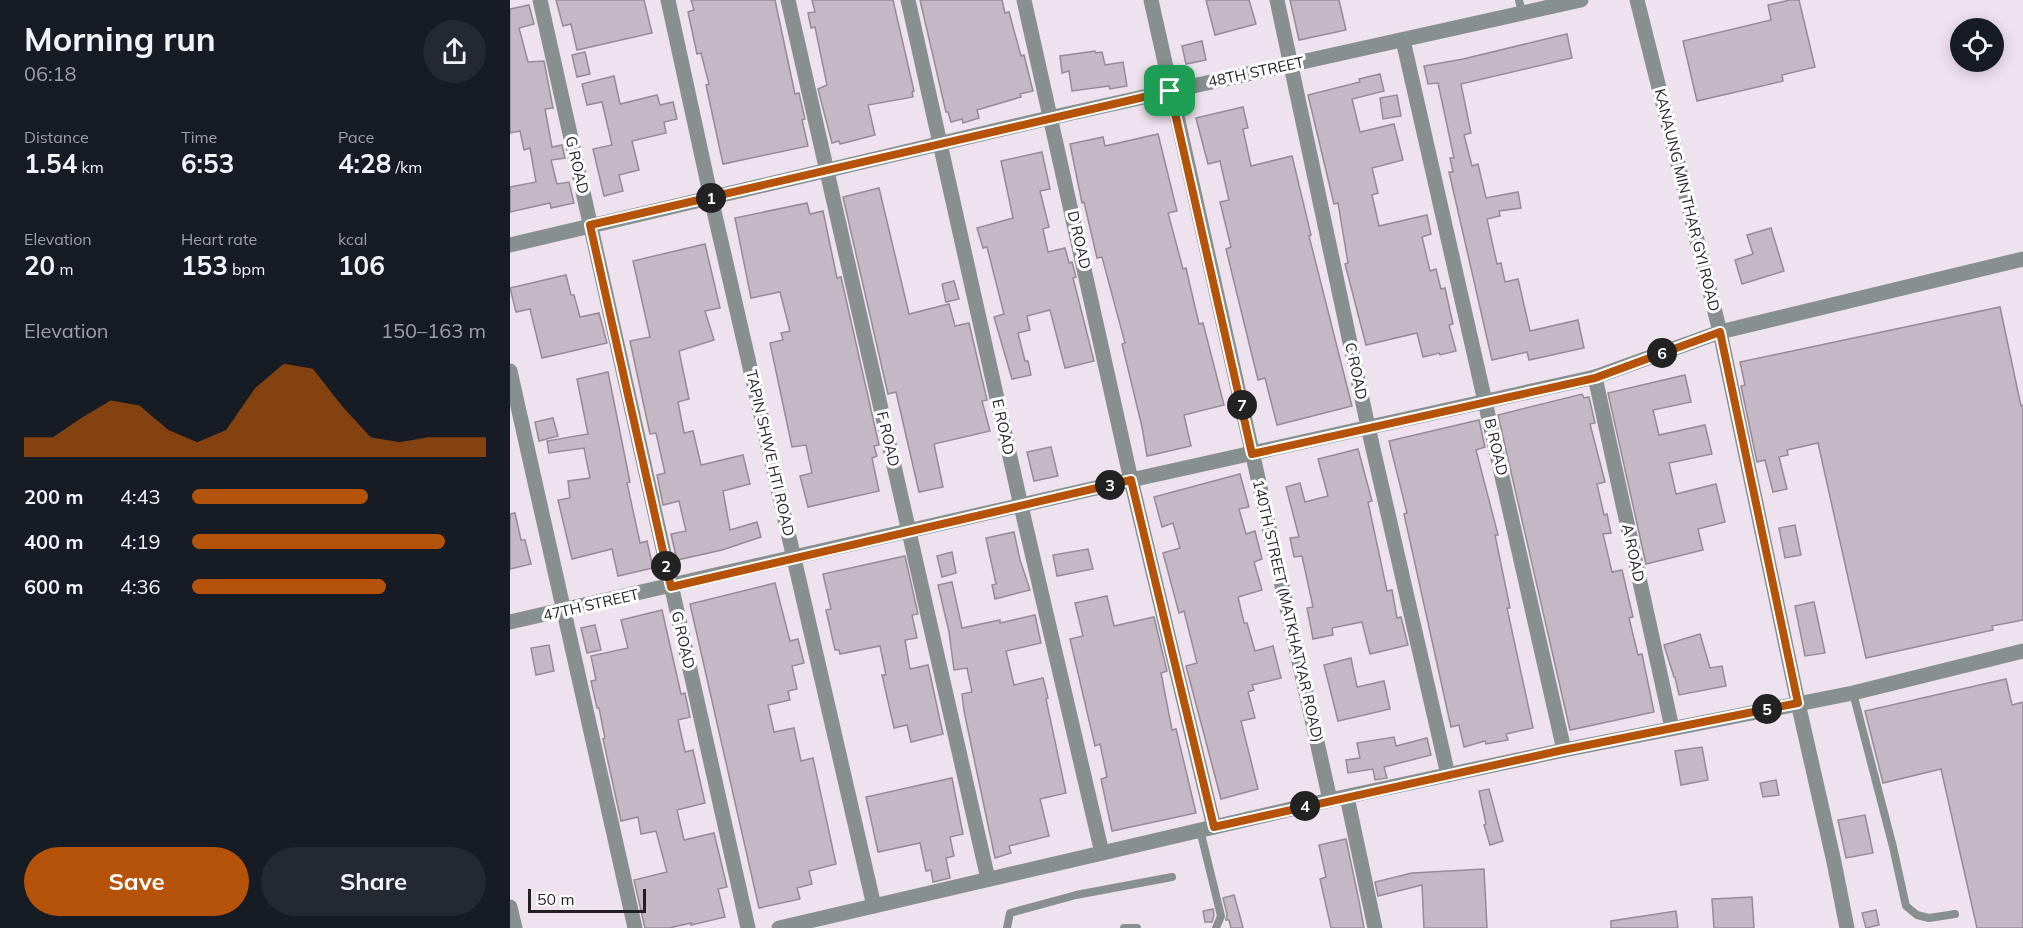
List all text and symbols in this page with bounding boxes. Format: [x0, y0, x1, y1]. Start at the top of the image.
text: Morning run [24, 18, 216, 59]
map controls [1950, 18, 2004, 72]
button: locate [1950, 18, 2004, 72]
button: share [423, 20, 486, 83]
street label: 48TH STREET [1206, 52, 1306, 91]
text: 06:18 [24, 61, 77, 86]
pin [1144, 65, 1195, 116]
icon: arrive [1153, 74, 1186, 107]
street label: KANAUNG MIN THAR GYI ROAD [1651, 87, 1724, 313]
text: Distance [24, 127, 89, 147]
text: Time [181, 127, 217, 147]
text: Pace [338, 127, 374, 147]
street label: G ROAD [562, 134, 593, 196]
text: 1.54 [24, 147, 77, 180]
text: 6:53 [181, 147, 234, 180]
text: 4:28 [338, 147, 391, 180]
text: km [77, 157, 104, 177]
text: /km [391, 157, 422, 177]
pin: 1 [696, 183, 726, 213]
text: 1 [706, 188, 716, 208]
street label: D ROAD [1064, 209, 1095, 271]
text: Elevation [24, 229, 92, 249]
text: Heart rate [181, 229, 257, 249]
text: kcal [338, 229, 367, 249]
text: 20 [24, 249, 55, 282]
text: 153 [181, 249, 228, 282]
text: 106 [338, 249, 385, 282]
text: m [55, 259, 73, 279]
text: bpm [228, 259, 265, 279]
text: Elevation [24, 318, 109, 343]
text: 150–163 m [381, 318, 486, 343]
pin: 6 [1647, 338, 1677, 368]
street label: C ROAD [1341, 341, 1372, 401]
text: 6 [1657, 343, 1667, 363]
street label: TAPIN SHWE HTI ROAD [742, 368, 799, 538]
pin: 7 [1227, 390, 1257, 420]
text: 7 [1237, 395, 1247, 415]
street label: E ROAD [988, 397, 1019, 457]
street label: F ROAD [873, 409, 904, 468]
street label: B ROAD [1481, 416, 1512, 477]
pin: 3 [1095, 470, 1125, 500]
text: 3 [1105, 475, 1115, 495]
street label: 140TH STREET (MATKHATYAR ROAD) [1249, 478, 1328, 744]
text: 200 m [24, 484, 83, 509]
text: 4:43 [120, 484, 161, 509]
street label: A ROAD [1618, 522, 1649, 584]
text: 400 m [24, 529, 83, 554]
text: 4:19 [120, 529, 161, 554]
pin: 2 [651, 551, 681, 581]
text: 2 [661, 556, 671, 576]
text: 600 m [24, 574, 83, 599]
text: 4:36 [120, 574, 161, 599]
street label: 47TH STREET [541, 584, 641, 625]
street label: G ROAD [668, 609, 699, 671]
pin: 5 [1752, 694, 1782, 724]
text: 5 [1762, 699, 1772, 719]
pin: 4 [1290, 791, 1320, 821]
text: 4 [1300, 796, 1310, 816]
button: Save [24, 847, 249, 916]
button: Share [261, 847, 486, 916]
scale bar [528, 886, 646, 914]
text: 50 m [537, 889, 574, 909]

